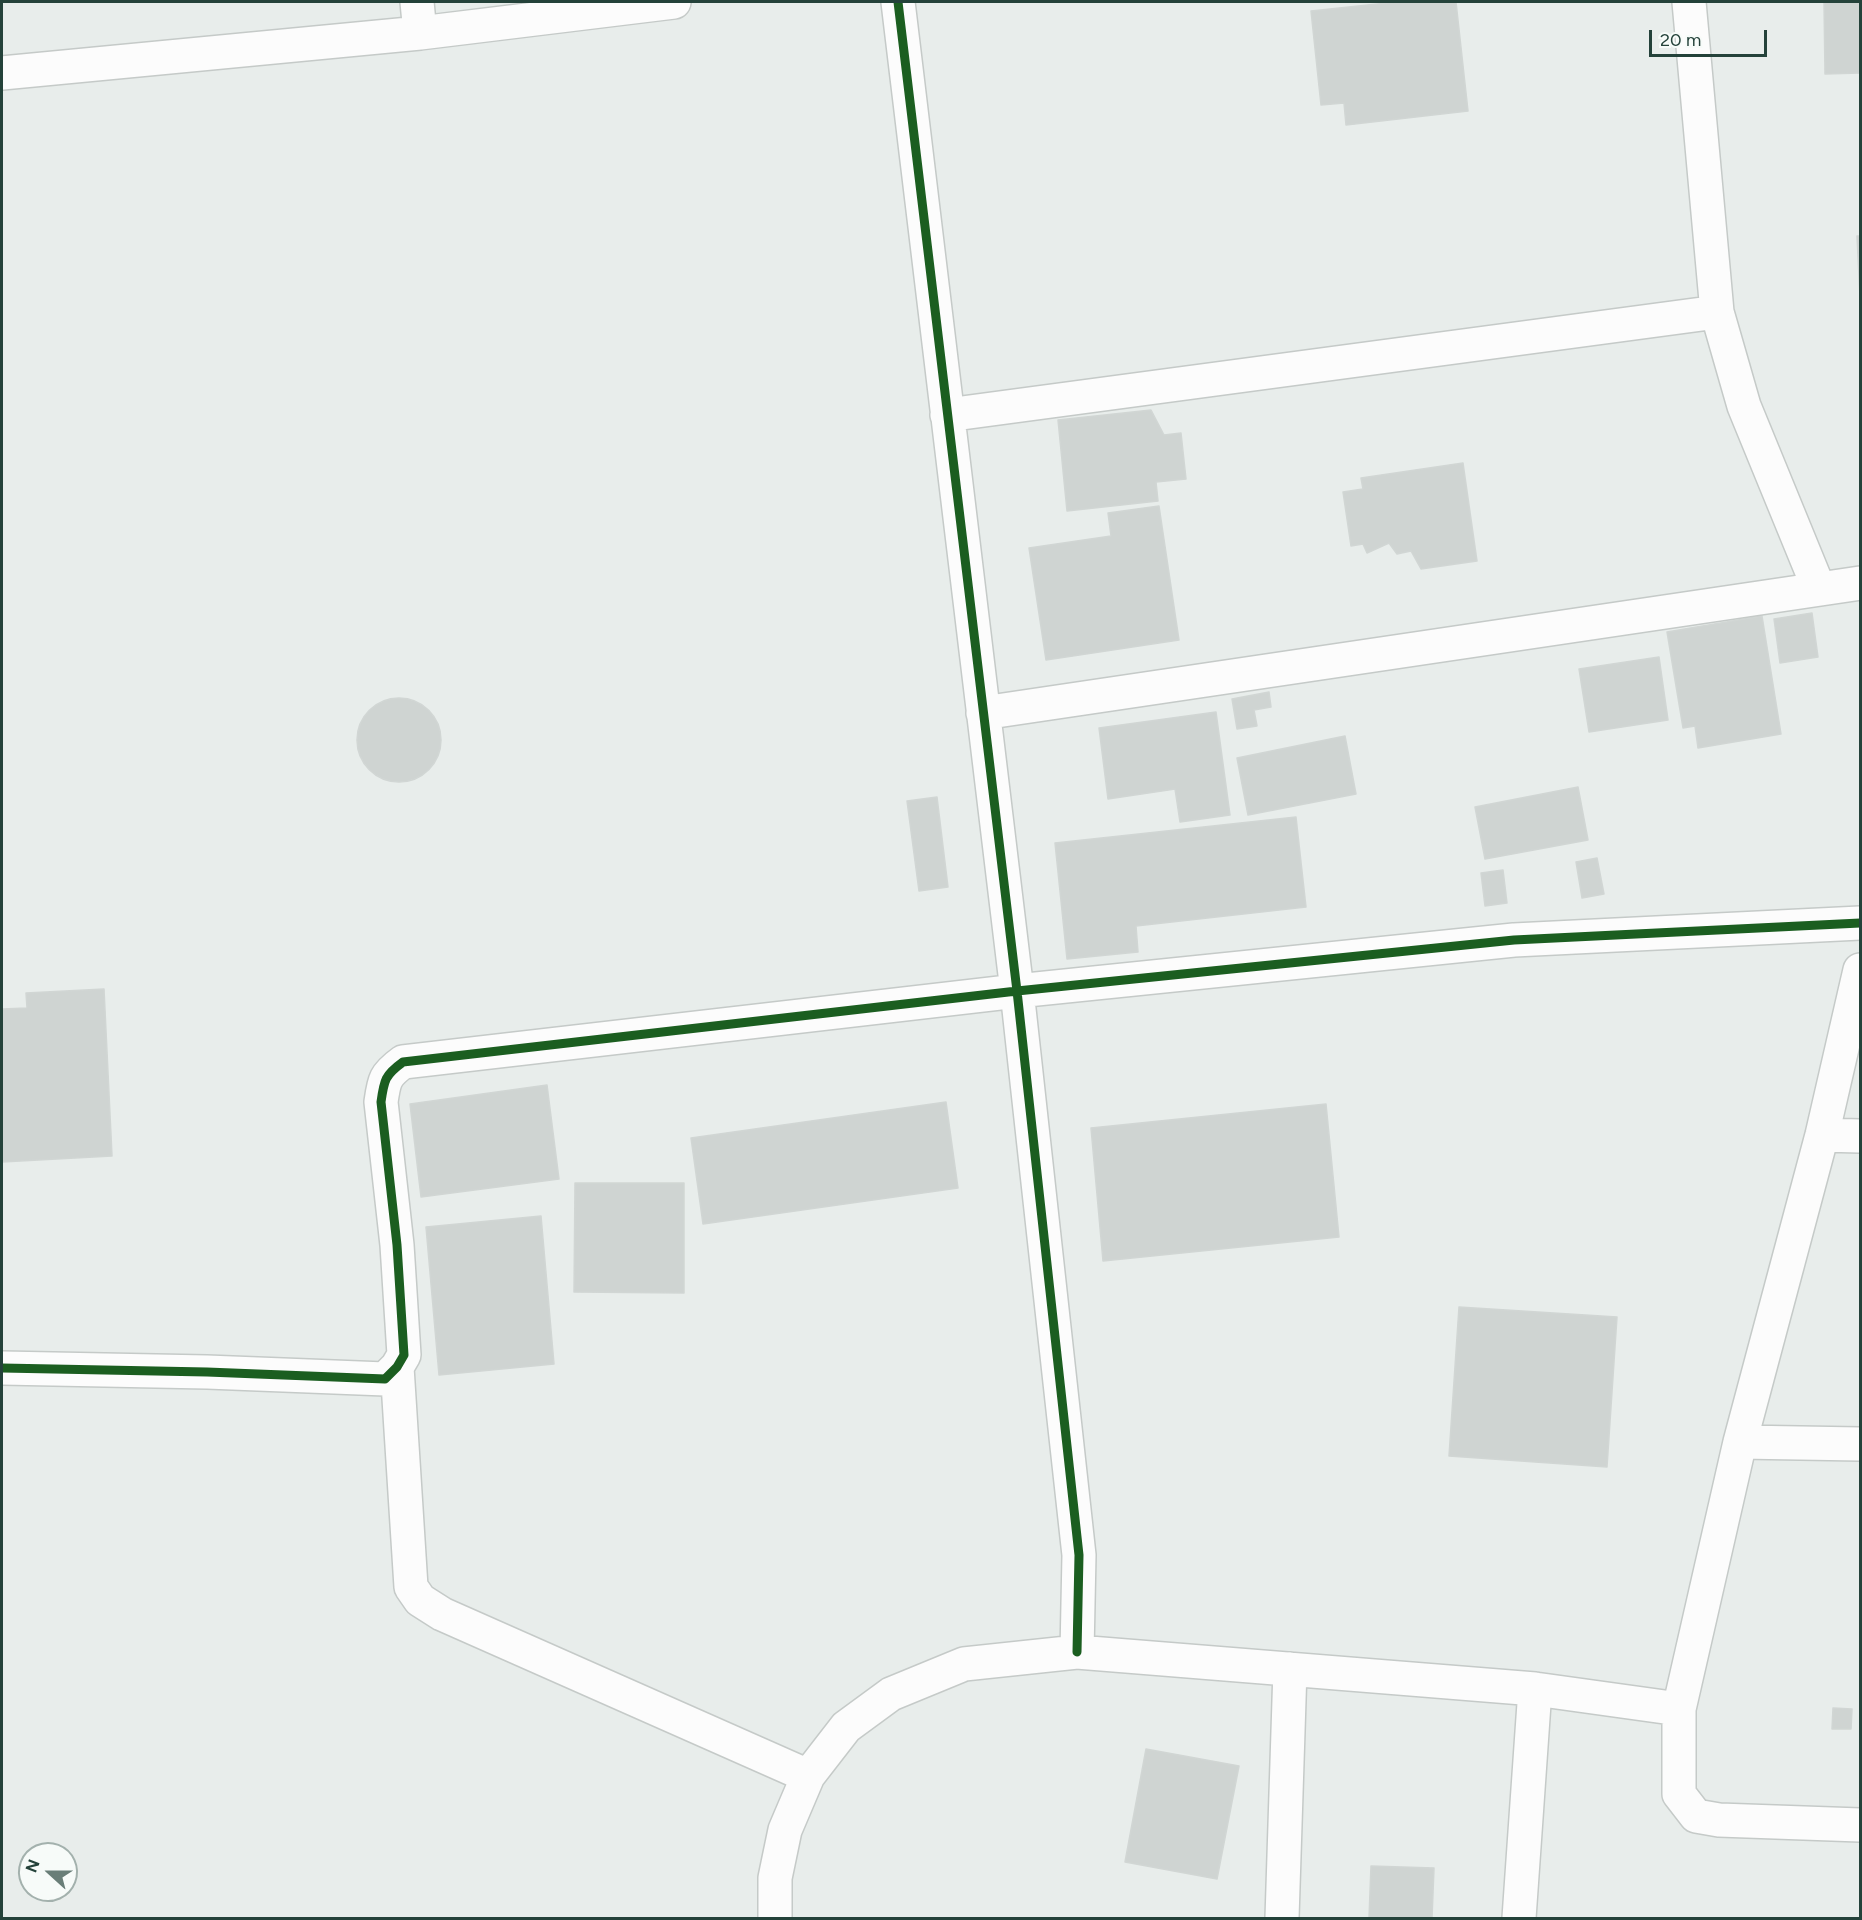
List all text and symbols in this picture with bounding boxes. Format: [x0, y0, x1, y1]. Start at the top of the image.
scale bar [1652, 18, 1770, 56]
text: 20 m [1660, 29, 1701, 51]
north arrow [18, 1842, 78, 1902]
text: N [22, 1857, 44, 1875]

